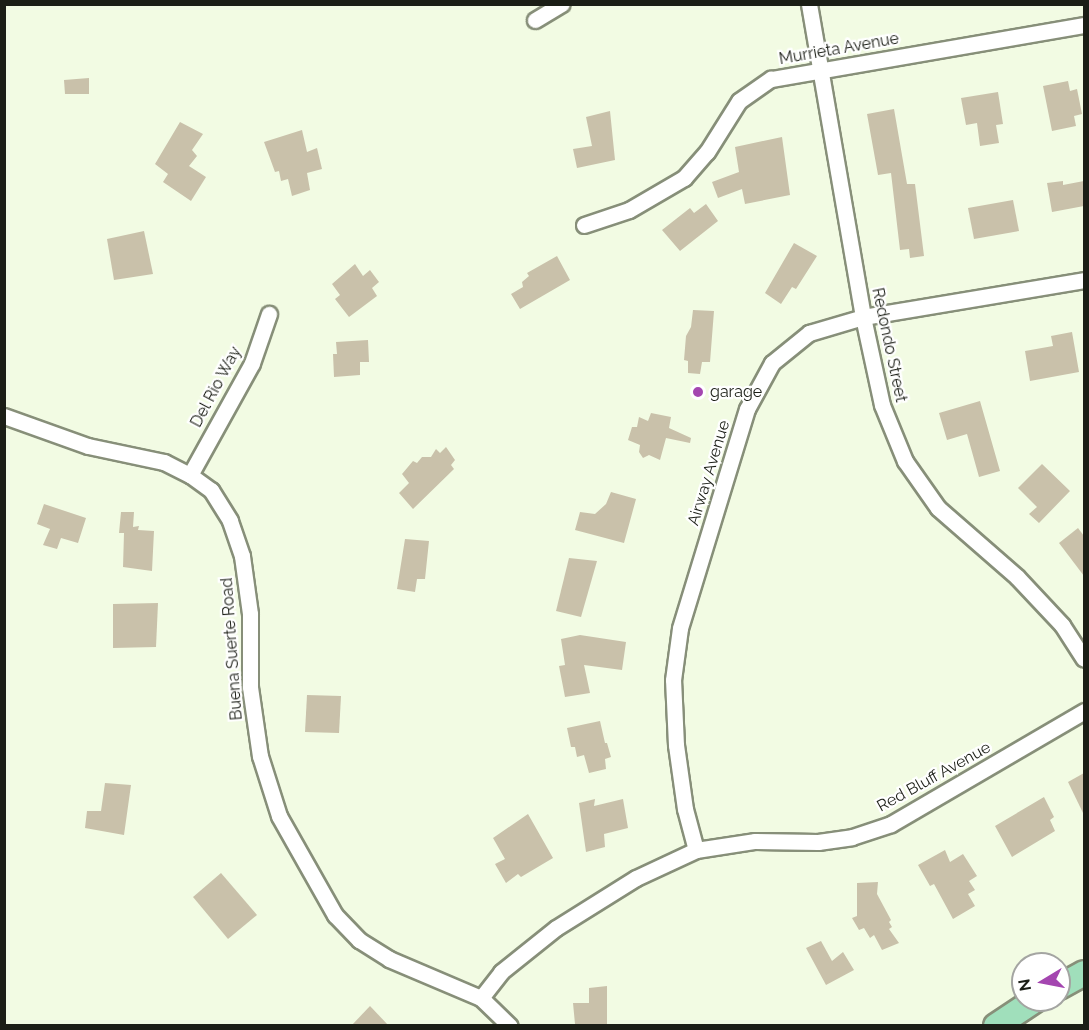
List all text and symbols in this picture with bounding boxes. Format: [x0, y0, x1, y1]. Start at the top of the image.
street label: Murrieta Avenue [777, 29, 901, 69]
street label: Redondo Street [868, 286, 910, 404]
street label: Del Rio Way [186, 343, 246, 431]
place label: garage [710, 382, 762, 402]
marker: garage [691, 385, 705, 399]
street label: Airway Avenue [684, 418, 734, 528]
street label: Buena Suerte Road [217, 577, 247, 721]
street label: Red Bluff Avenue [874, 738, 994, 816]
north arrow [1011, 952, 1071, 1012]
text: N [1014, 977, 1035, 993]

